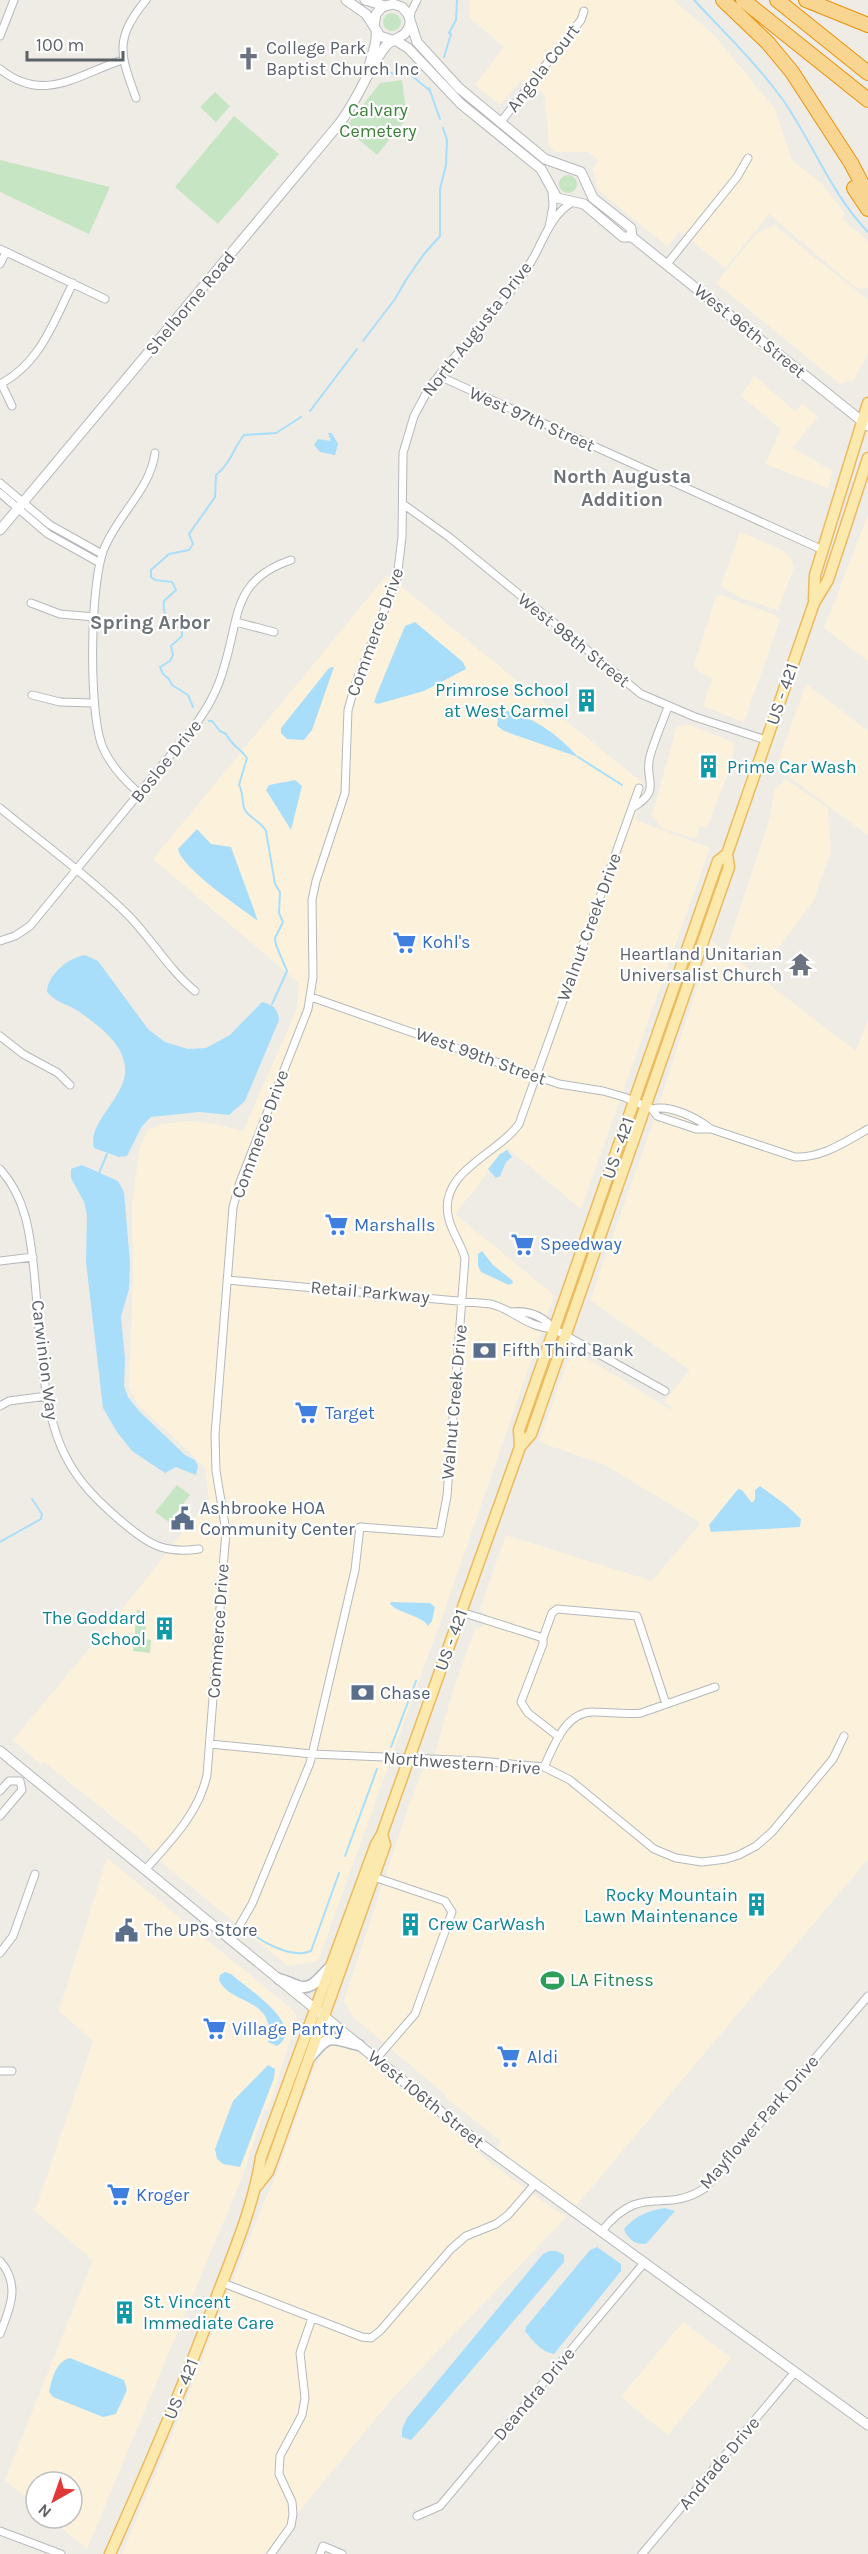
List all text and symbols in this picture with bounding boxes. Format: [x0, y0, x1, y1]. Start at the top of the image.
street label: Angola Court [502, 19, 584, 116]
scale bar [27, 24, 123, 62]
text: 100 m [36, 34, 84, 56]
place label: College Park Baptist Church Inc [266, 37, 419, 80]
church icon: College Park Baptist Church Inc [235, 45, 261, 71]
park label: Calvary Cemetery [339, 99, 417, 142]
street label: Shelborne Road [140, 247, 240, 359]
street label: North Augusta Drive [417, 257, 537, 401]
street label: West 96th Street [690, 279, 810, 383]
street label: West 97th Street [466, 381, 599, 457]
district label: North Augusta Addition [553, 465, 691, 511]
street label: Commerce Drive [342, 565, 408, 699]
street label: West 98th Street [513, 588, 635, 692]
district label: Spring Arbor [90, 611, 210, 634]
street label: US - 421 [761, 660, 803, 728]
place label: Primrose School at West Carmel [435, 679, 569, 722]
building icon: Primrose School at West Carmel [574, 687, 600, 713]
street label: Bosloe Drive [126, 715, 206, 807]
building icon: Prime Car Wash [696, 754, 722, 780]
place label: Prime Car Wash [727, 756, 857, 778]
street label: Walnut Creek Drive [552, 850, 626, 1004]
supermarket icon: Kohl's [391, 929, 417, 955]
place label: Kohl's [422, 931, 471, 953]
place label: Heartland Unitarian Universalist Church [619, 943, 782, 986]
temple icon: Heartland Unitarian Universalist Church [787, 951, 813, 977]
street label: West 99th Street [413, 1022, 550, 1090]
street label: Commerce Drive [227, 1067, 293, 1201]
street label: US - 421 [597, 1114, 639, 1182]
supermarket icon: Marshalls [323, 1212, 349, 1238]
place label: Marshalls [354, 1214, 435, 1236]
supermarket icon: Speedway [509, 1231, 535, 1257]
place label: Speedway [540, 1233, 623, 1255]
street label: Retail Parkway [310, 1276, 431, 1308]
street label: Carwinion Way [27, 1299, 63, 1422]
street label: Walnut Creek Drive [436, 1323, 472, 1481]
bank icon: Fifth Third Bank [471, 1337, 497, 1363]
place label: Fifth Third Bank [502, 1339, 634, 1361]
supermarket icon: Target [294, 1400, 320, 1426]
place label: Target [325, 1402, 375, 1424]
place label: Ashbrooke HOA Community Center [200, 1497, 355, 1540]
public building icon: Ashbrooke HOA Community Center [169, 1505, 195, 1531]
street label: Commerce Drive [202, 1563, 234, 1699]
street label: US - 421 [430, 1606, 472, 1674]
place label: The Goddard School [43, 1607, 146, 1650]
building icon: The Goddard School [151, 1615, 177, 1641]
bank icon: Chase [349, 1680, 375, 1706]
place label: Chase [380, 1682, 431, 1704]
street label: Northwestern Drive [383, 1747, 541, 1779]
place label: Rocky Mountain Lawn Maintenance [584, 1884, 738, 1927]
building icon: Rocky Mountain Lawn Maintenance [743, 1892, 769, 1918]
building icon: Crew CarWash [397, 1911, 423, 1937]
place label: Crew CarWash [428, 1913, 545, 1935]
public building icon: The UPS Store [113, 1917, 139, 1943]
place label: The UPS Store [144, 1919, 258, 1941]
sports icon: LA Fitness [539, 1967, 565, 1993]
place label: LA Fitness [570, 1969, 654, 1991]
supermarket icon: Village Pantry [201, 2016, 227, 2042]
place label: Village Pantry [232, 2018, 344, 2040]
supermarket icon: Aldi [496, 2044, 522, 2070]
street label: West 106th Street [363, 2045, 489, 2153]
place label: Aldi [527, 2046, 558, 2068]
street label: Mayflower Park Drive [695, 2050, 823, 2194]
supermarket icon: Kroger [105, 2182, 131, 2208]
place label: Kroger [136, 2184, 190, 2206]
place label: St. Vincent Immediate Care [143, 2291, 274, 2334]
building icon: St. Vincent Immediate Care [112, 2299, 138, 2325]
street label: Deandra Drive [489, 2343, 579, 2445]
street label: US - 421 [159, 2355, 203, 2423]
street label: Andrade Drive [674, 2412, 764, 2514]
north arrow [24, 2470, 84, 2530]
text: N [34, 2500, 55, 2522]

